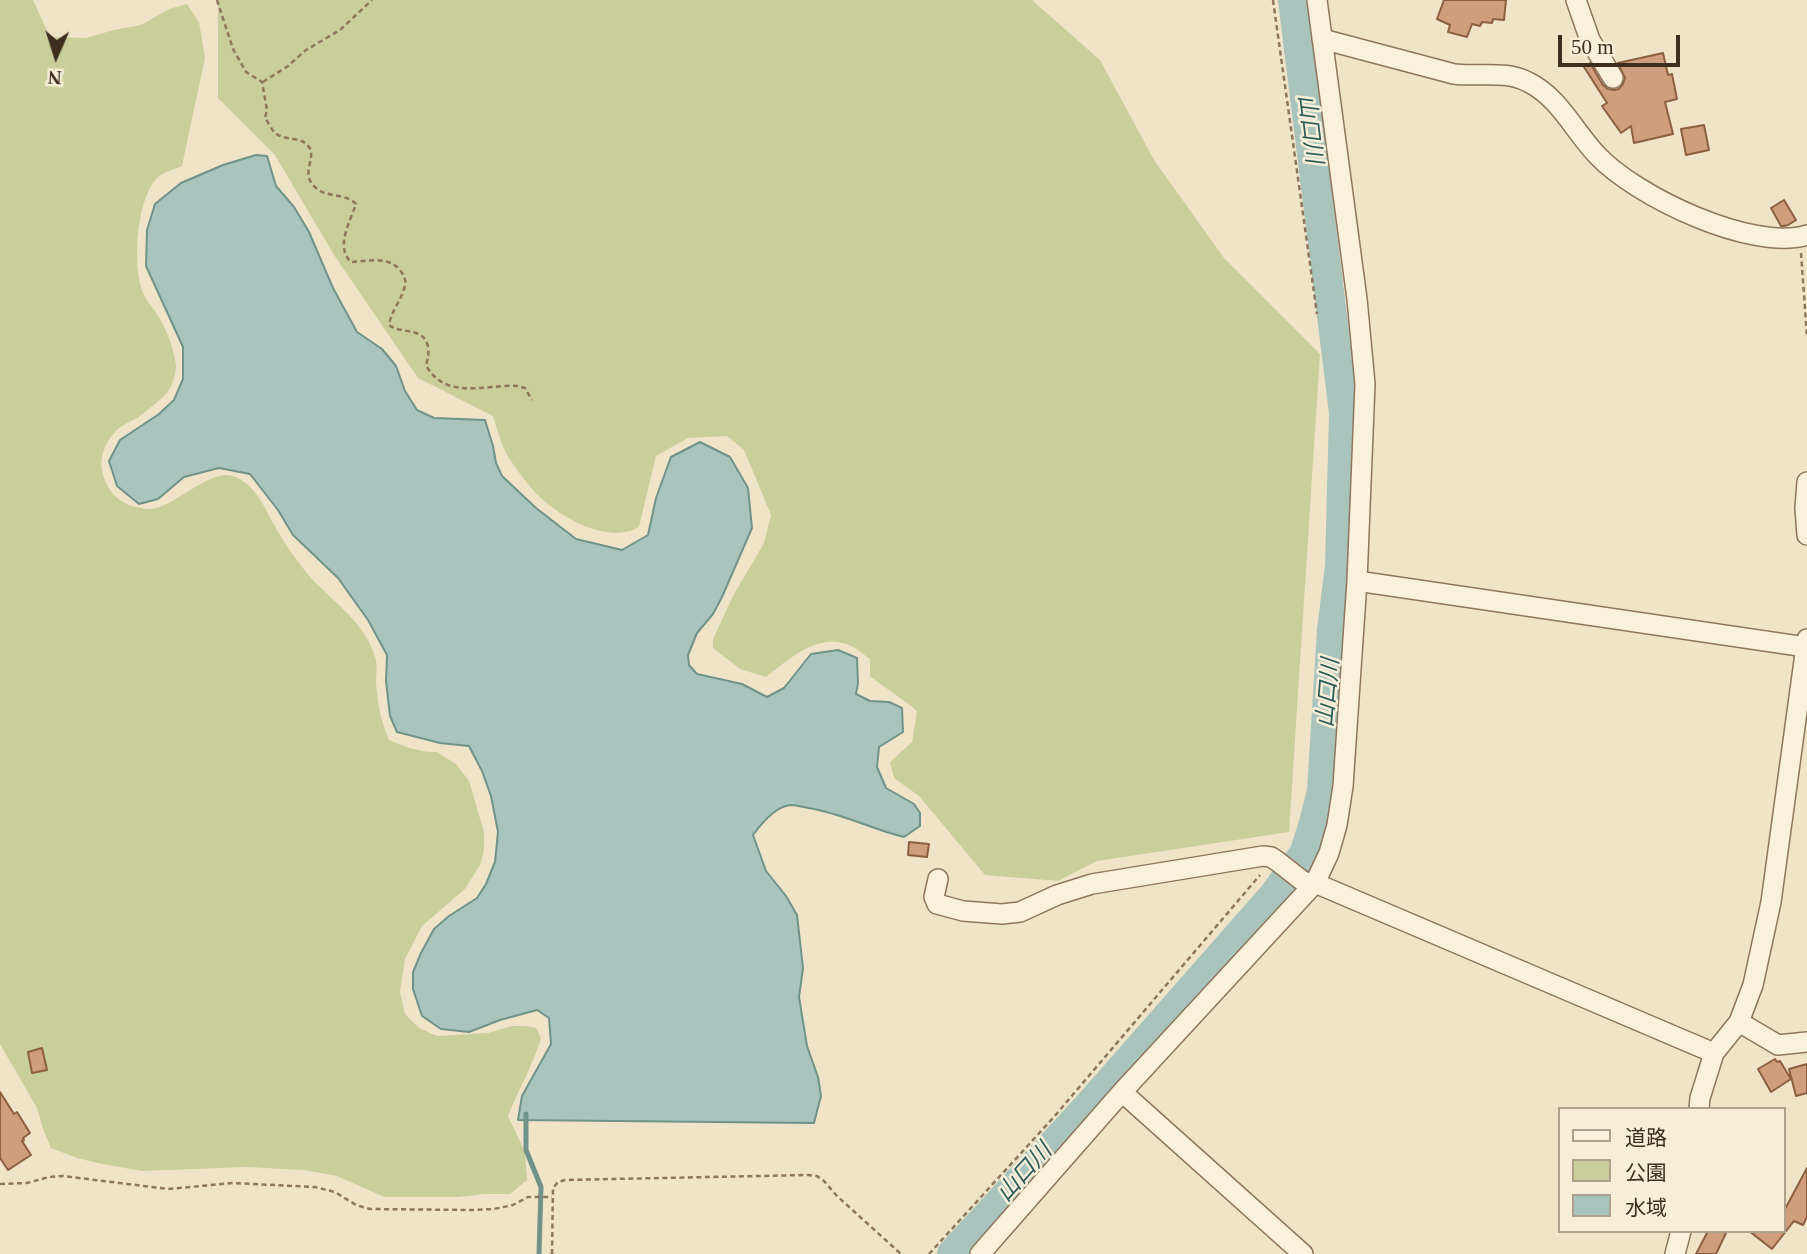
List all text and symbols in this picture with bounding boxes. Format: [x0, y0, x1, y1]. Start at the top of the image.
north arrow [21, 21, 91, 91]
scale bar [1562, 21, 1685, 65]
text: 50 m [1571, 35, 1614, 59]
text: N [47, 67, 62, 88]
water label: 山口川 [1291, 93, 1327, 165]
water label: 山口川 [1312, 657, 1346, 729]
legend [1559, 1107, 1786, 1233]
text: 道路 [1625, 1126, 1667, 1150]
water label: 山口川 [992, 1138, 1058, 1208]
text: 公園 [1625, 1161, 1667, 1185]
text: 水域 [1625, 1196, 1667, 1220]

